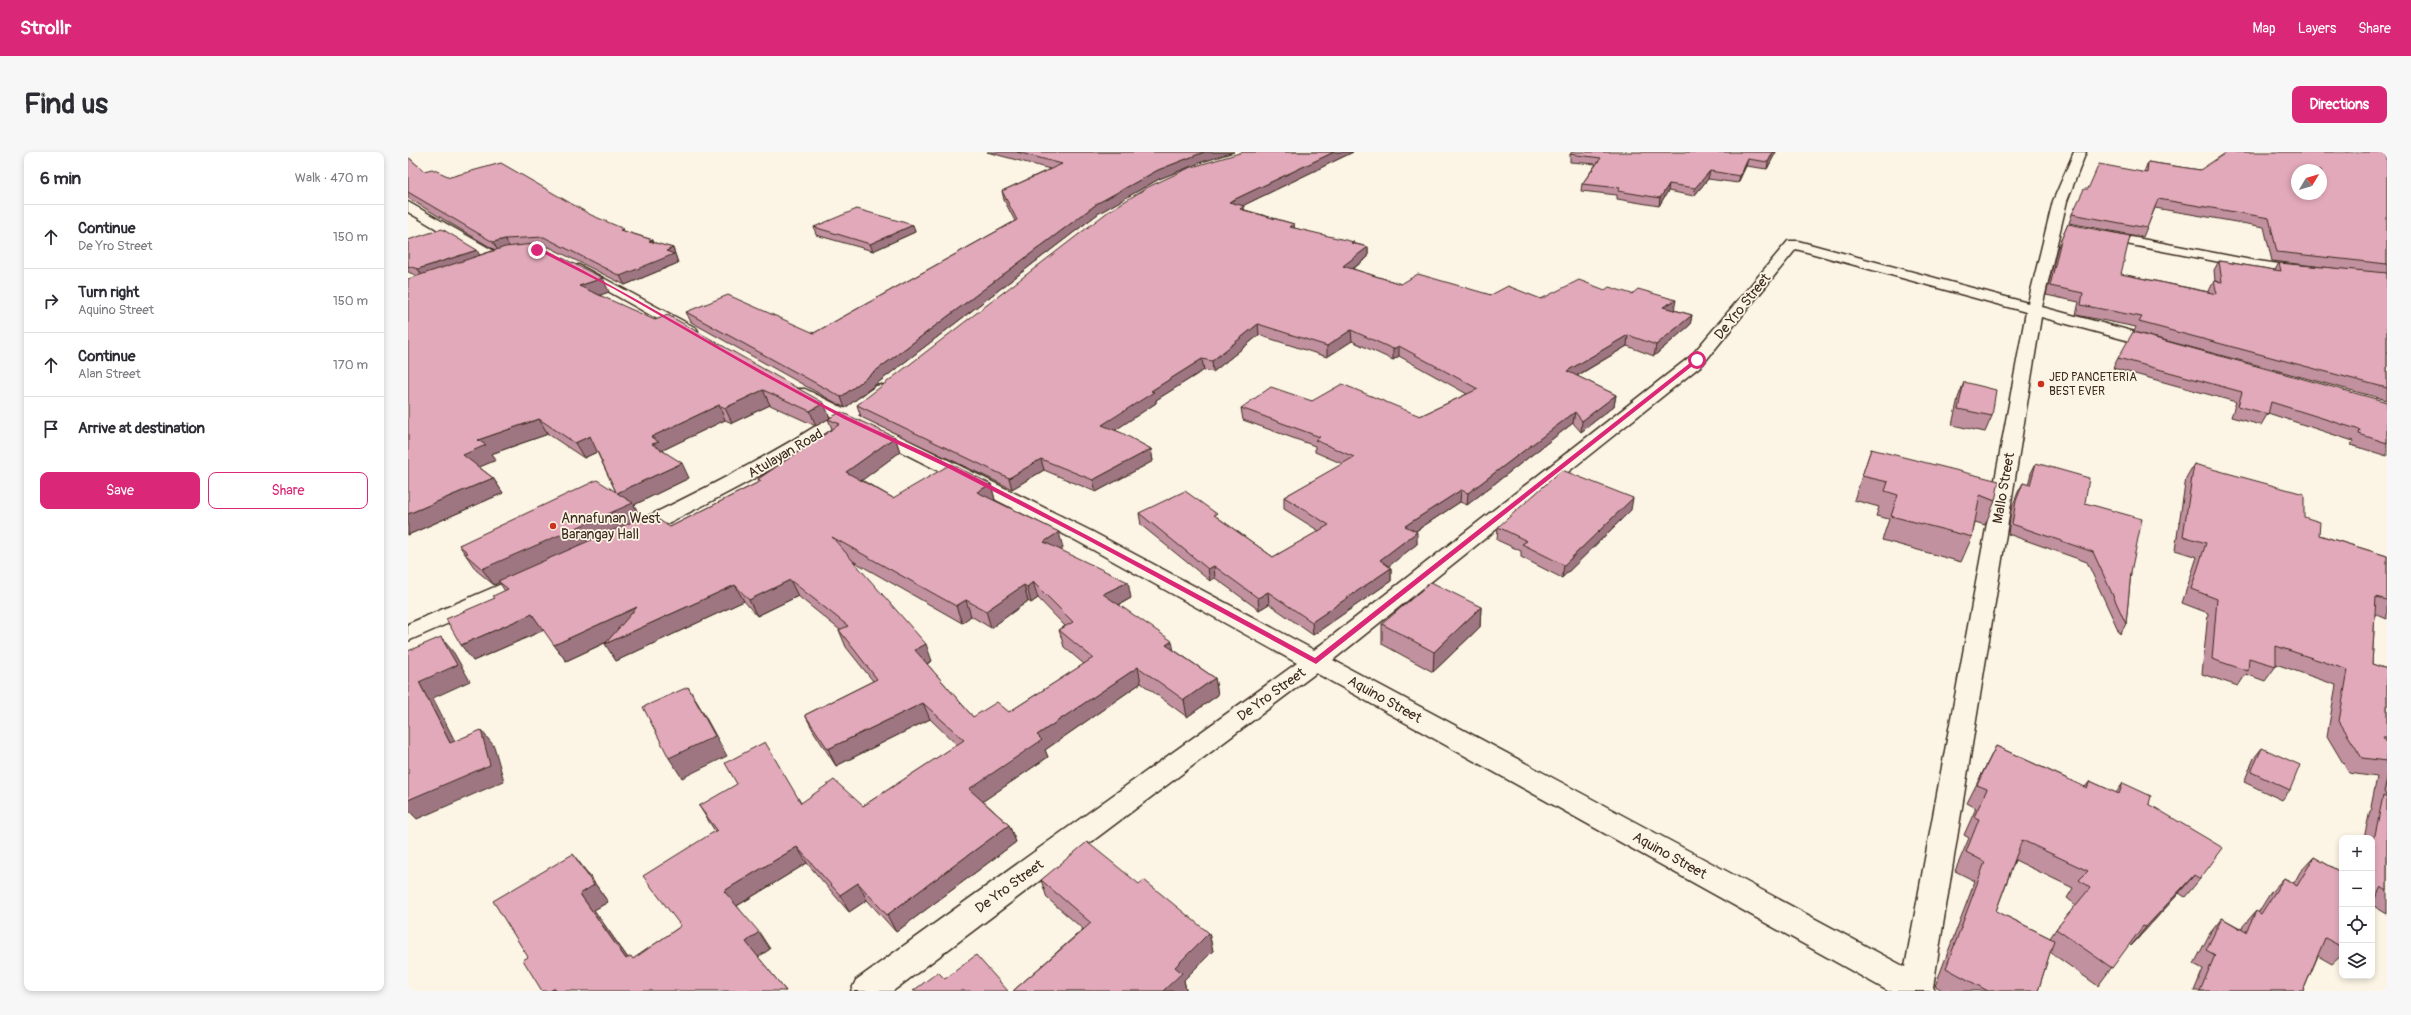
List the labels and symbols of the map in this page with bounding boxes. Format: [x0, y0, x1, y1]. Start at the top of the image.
north arrow [2291, 164, 2327, 200]
route end [528, 241, 546, 259]
street label: De Yro Street [1711, 270, 1774, 343]
route start [1688, 351, 1706, 369]
place label: JED PANCETERIA BEST EVER [2049, 370, 2137, 399]
marker: JED PANCETERIA BEST EVER [2036, 379, 2046, 389]
street label: Atulayan Road [745, 425, 826, 482]
street label: Mallo Street [1989, 451, 2018, 525]
place label: Annafunan West Barangay Hall [561, 510, 661, 543]
marker: Annafunan West Barangay Hall [548, 521, 558, 531]
street label: De Yro Street [1234, 664, 1309, 725]
street label: Aquino Street [1345, 672, 1425, 727]
street label: Aquino Street [1630, 828, 1710, 883]
street label: De Yro Street [972, 856, 1047, 917]

